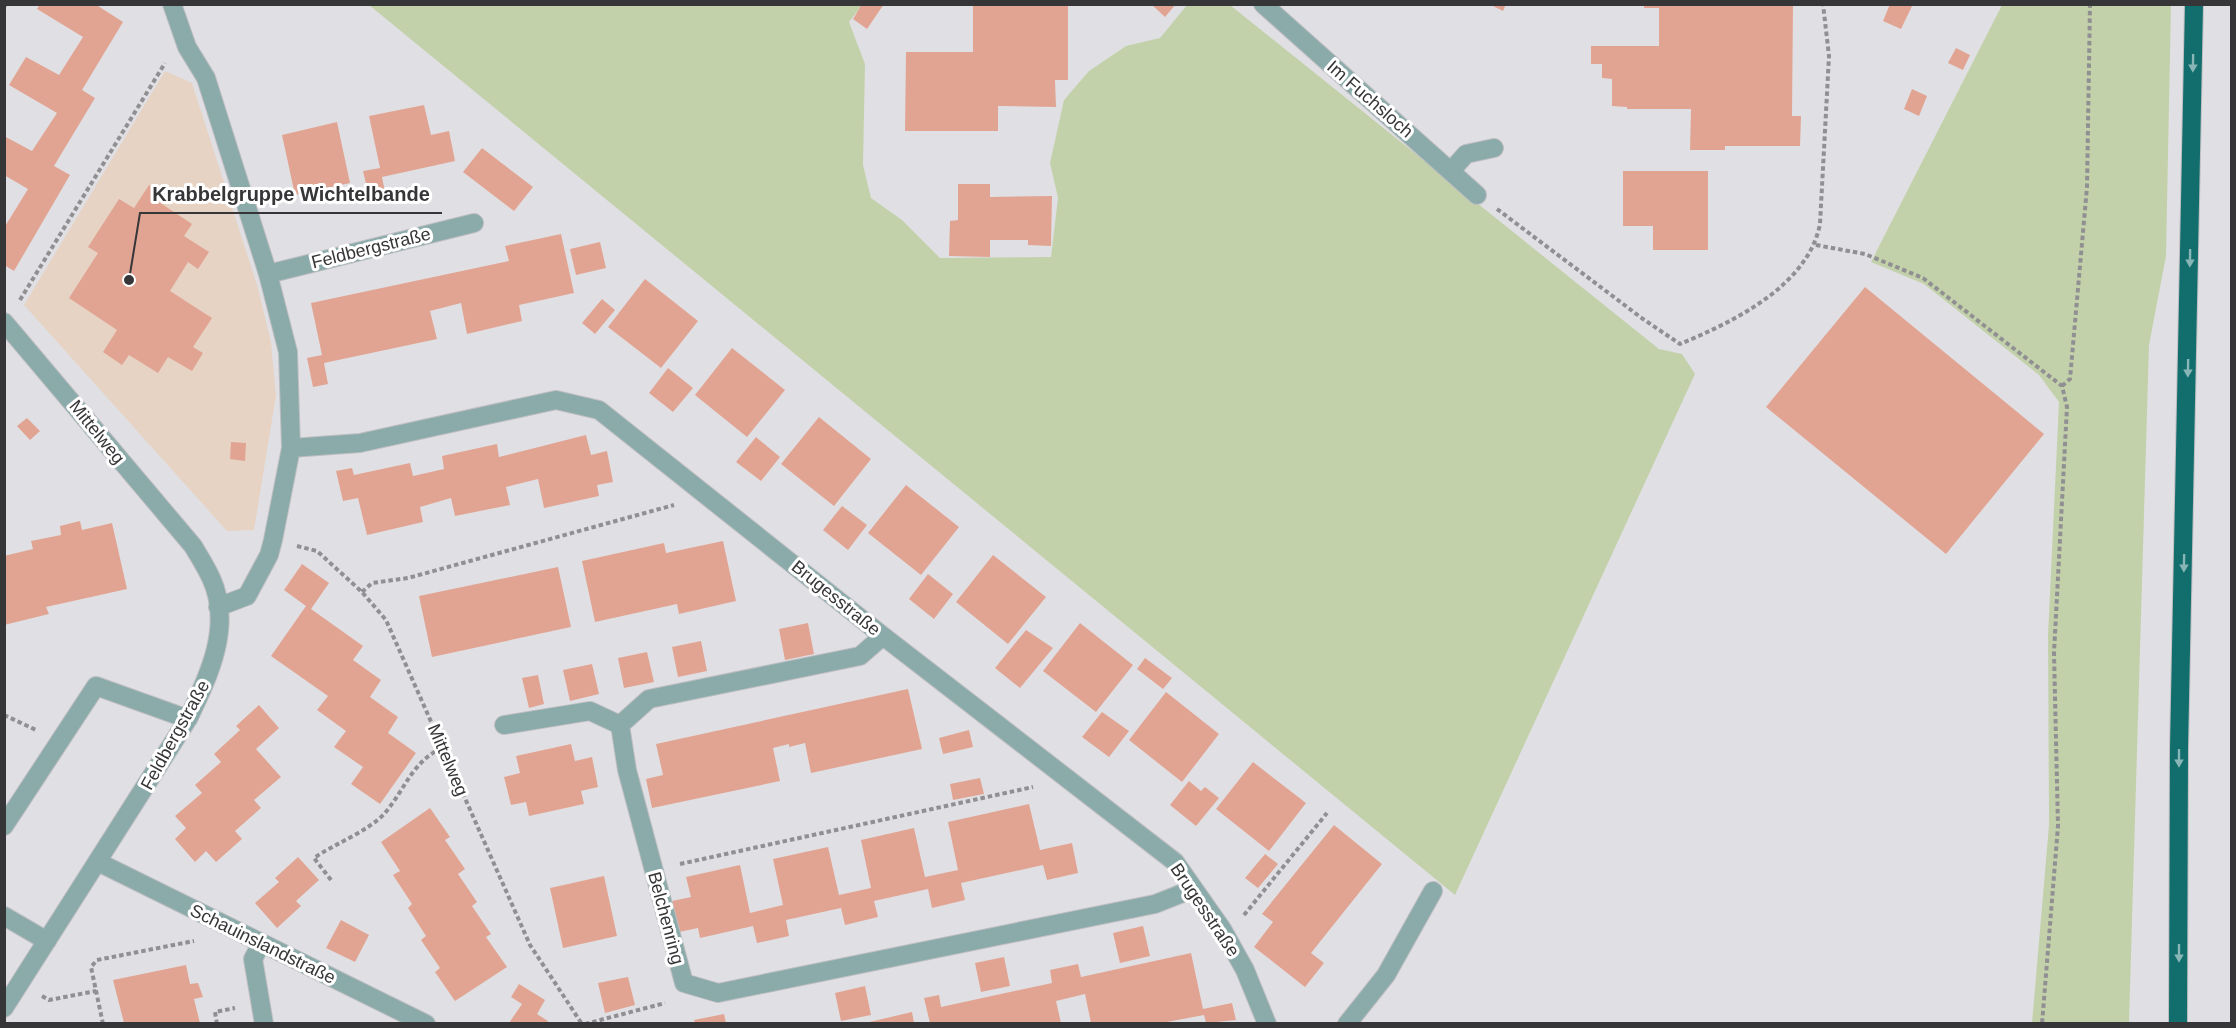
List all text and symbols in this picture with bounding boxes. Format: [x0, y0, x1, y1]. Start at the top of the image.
one-way arrow [2188, 53, 2198, 72]
street label: Im Fuchsloch [1323, 56, 1417, 142]
callout: Krabbelgruppe Wichtelbande [140, 175, 442, 213]
text: Krabbelgruppe Wichtelbande [152, 183, 430, 205]
street label: Feldbergstraße [309, 224, 433, 272]
one-way arrow [2185, 248, 2195, 267]
one-way arrow [2183, 359, 2193, 378]
street label: Mittelweg [65, 396, 129, 468]
one-way arrow [2179, 554, 2188, 573]
street label: Brugesstraße [788, 556, 884, 640]
street label: Feldbergstraße [137, 677, 213, 793]
street label: Mittelweg [424, 721, 472, 799]
one-way arrow [2174, 749, 2184, 768]
street label: Brugesstraße [1167, 860, 1243, 960]
street label: Belchenring [644, 870, 688, 966]
street label: Schauinslandstraße [187, 900, 339, 988]
one-way arrow [2174, 944, 2183, 963]

